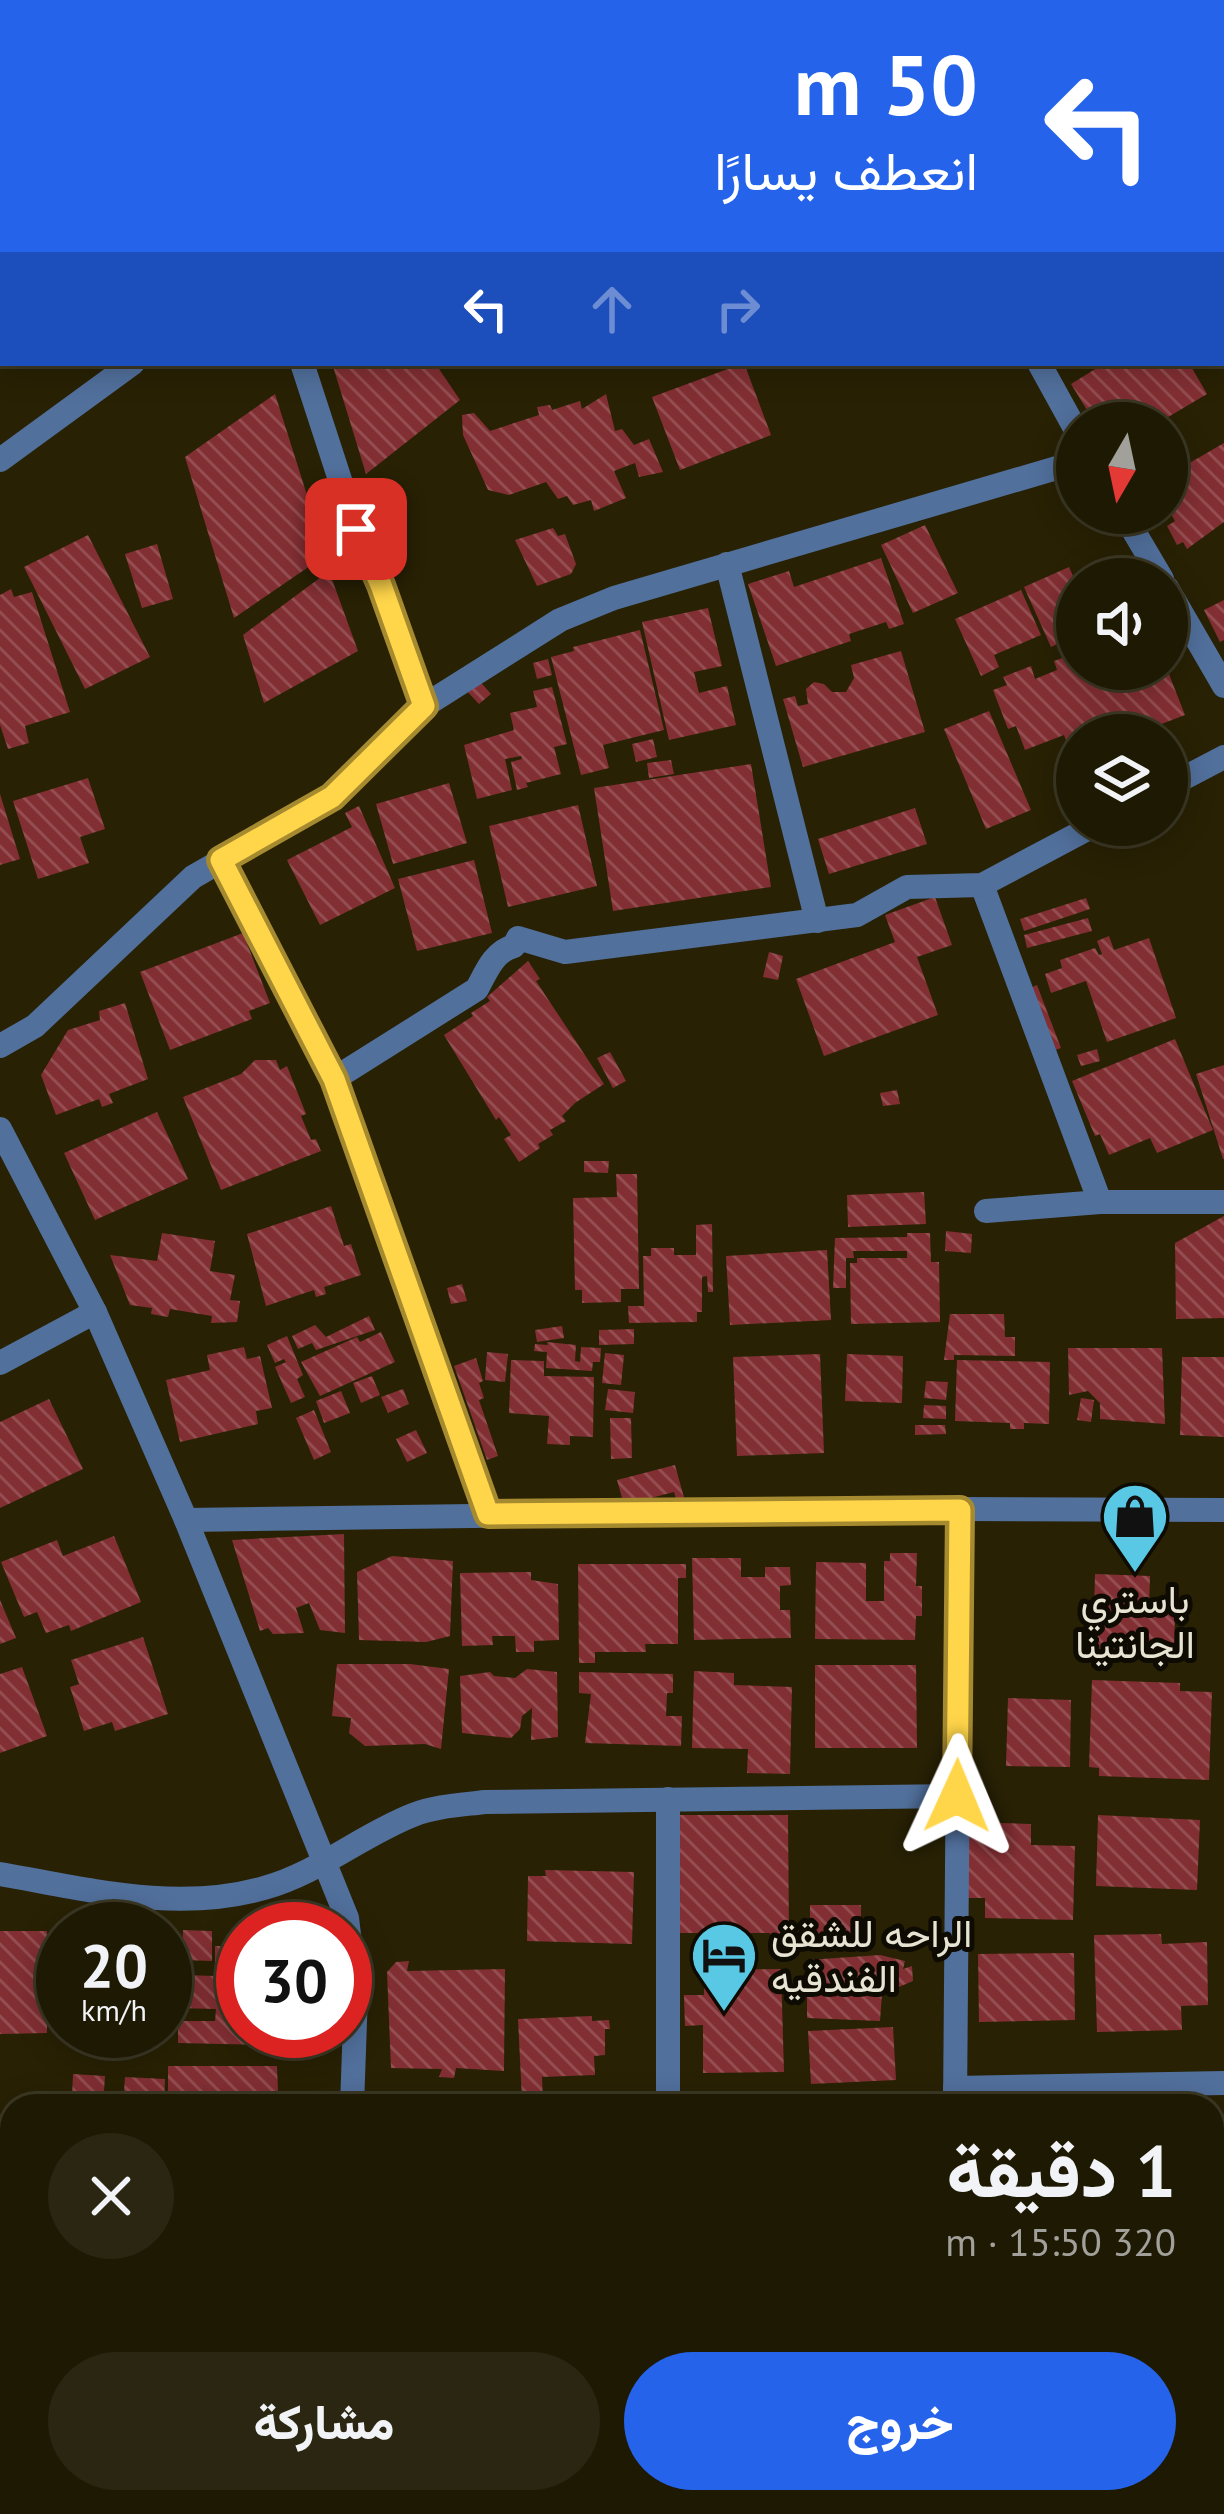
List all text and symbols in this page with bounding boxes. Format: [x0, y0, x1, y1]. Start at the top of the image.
text: 50 m [794, 29, 978, 138]
icon: left [1020, 48, 1176, 204]
text: انعطف يسارًا [714, 135, 978, 205]
icon: left [453, 276, 519, 342]
icon: ahead [579, 276, 645, 342]
icon: right [705, 276, 771, 342]
north arrow [1056, 402, 1188, 534]
map controls [1056, 402, 1188, 846]
pin [305, 478, 407, 580]
icon: arrive [323, 496, 389, 562]
button: sound [1056, 558, 1188, 690]
button: layers [1056, 714, 1188, 846]
shop icon: باستري الجانتينا [1100, 1481, 1170, 1575]
place label: باستري الجانتينا [1075, 1573, 1195, 1669]
position arrow [894, 1733, 1020, 1859]
speed limit sign: 30 [216, 1902, 372, 2058]
place label: الراحه للشقق الفندقيه [771, 1907, 972, 2003]
hotel icon: الراحه للشقق الفندقيه [689, 1920, 759, 2014]
text: 20 [80, 1926, 148, 2004]
text: km/h [81, 1990, 147, 2029]
text: 1 دقيقة [946, 2124, 1176, 2217]
button: close [48, 2133, 174, 2259]
text: 320 m · 15:50 [945, 2216, 1176, 2267]
button: مشاركة [48, 2352, 600, 2490]
button: خروج [624, 2352, 1176, 2490]

